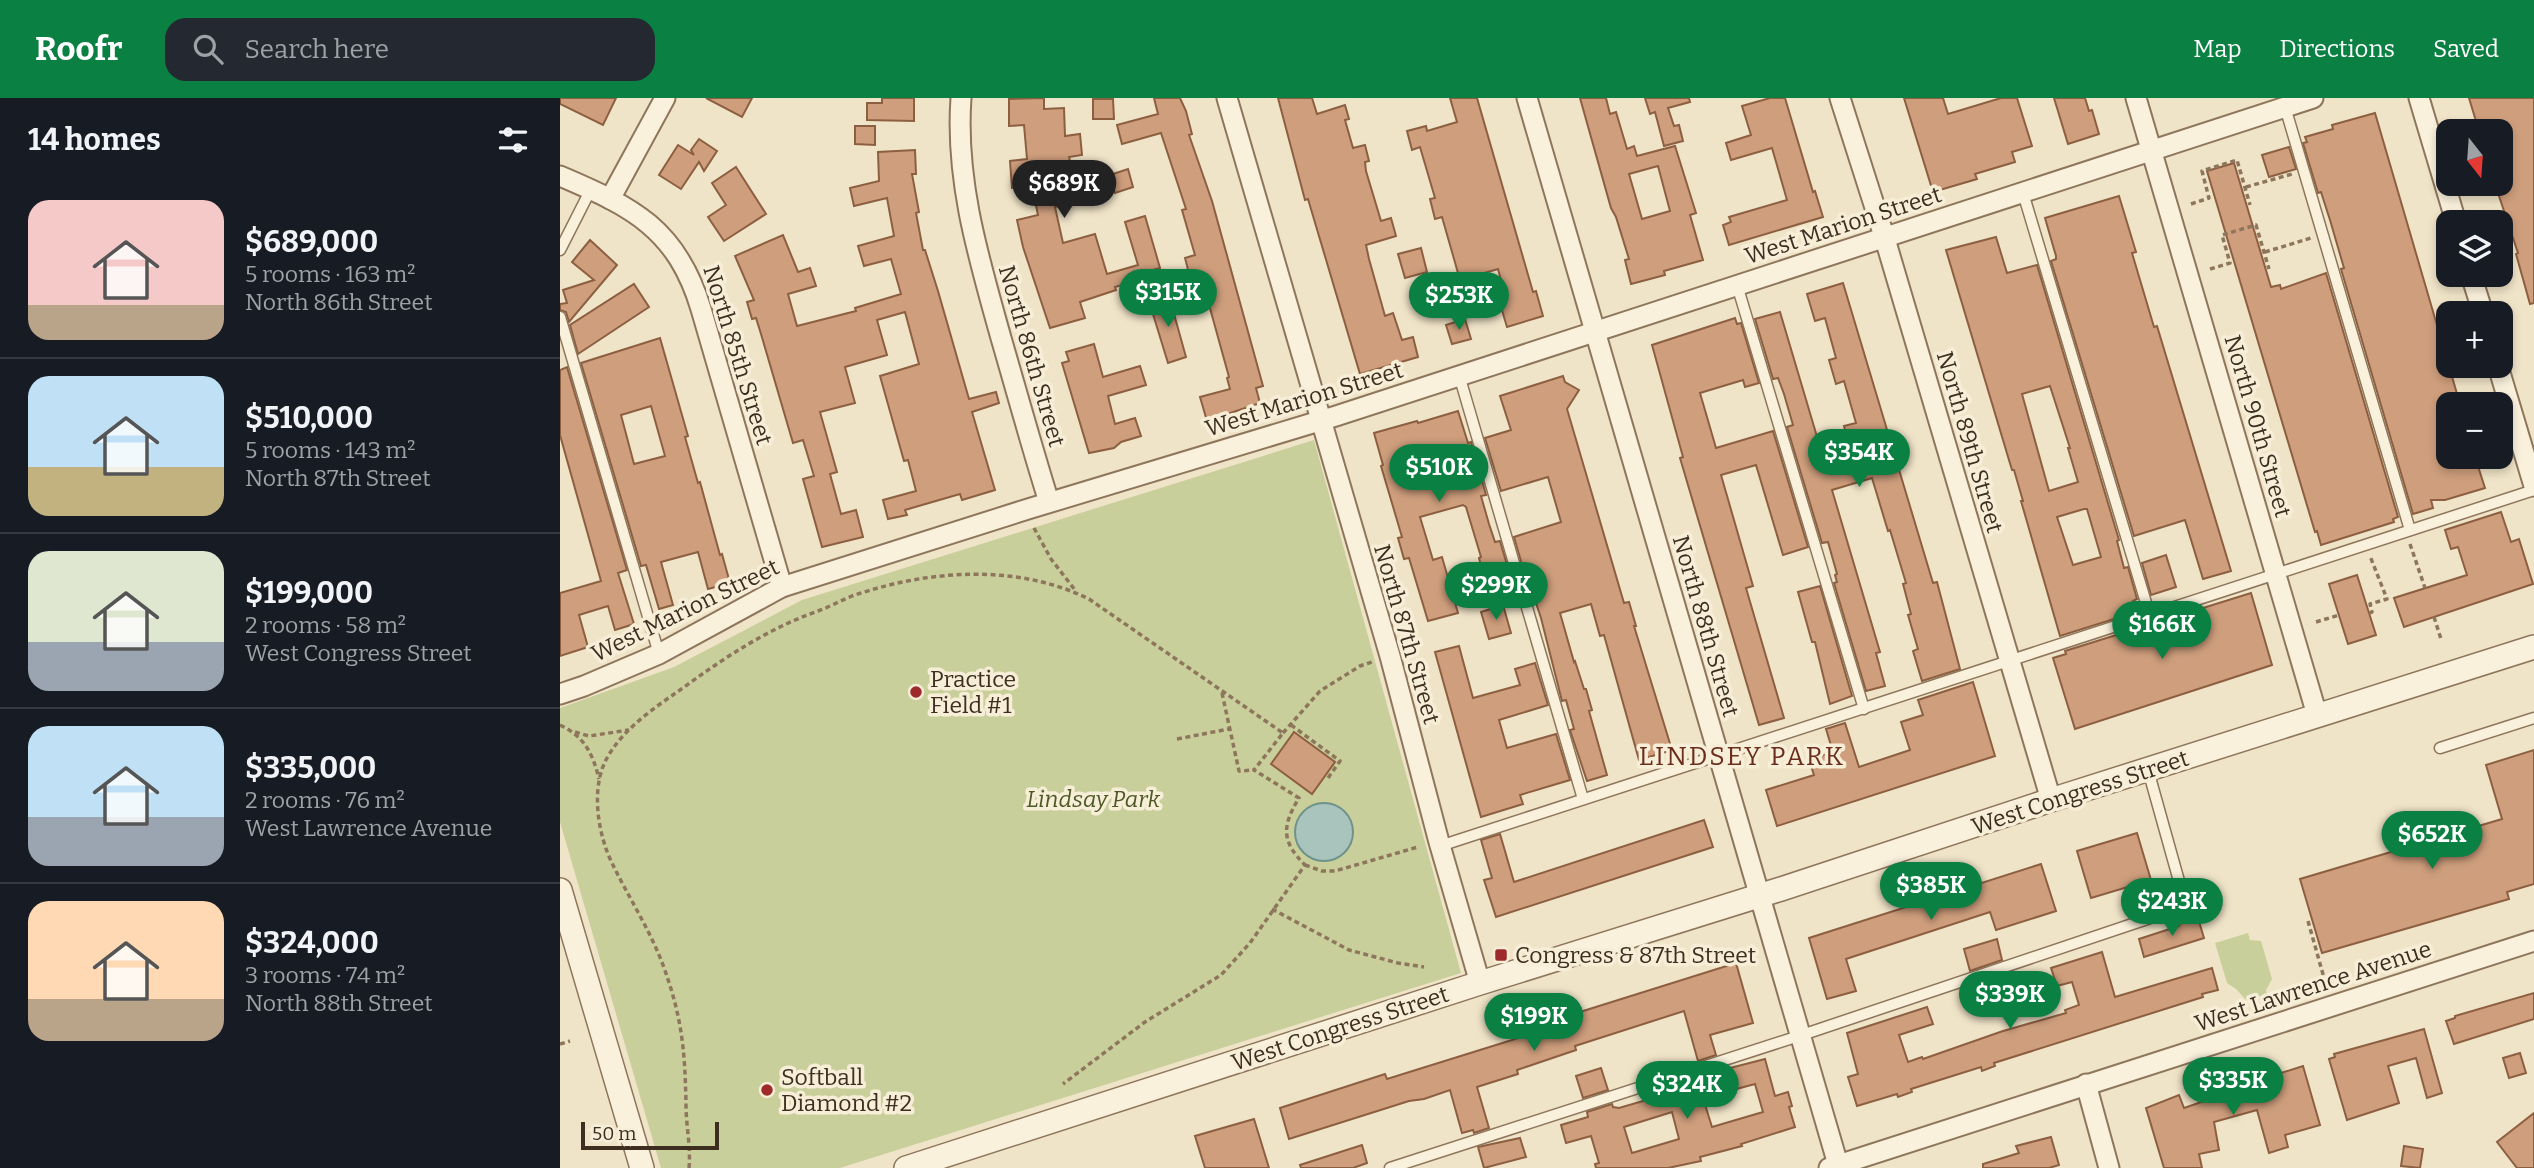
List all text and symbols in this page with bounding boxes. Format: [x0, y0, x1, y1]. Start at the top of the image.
search box [165, 18, 655, 81]
text: Roofr [35, 29, 123, 69]
icon: search [189, 30, 227, 68]
text: Search here [245, 34, 389, 65]
text: Map [2193, 35, 2242, 63]
text: Directions [2280, 35, 2395, 63]
text: Saved [2433, 35, 2499, 63]
north arrow [2436, 119, 2513, 196]
map controls [2436, 119, 2513, 469]
icon: filters [494, 121, 532, 159]
text: 14 homes [28, 122, 161, 158]
pin: $689K [1015, 160, 1113, 220]
text: $689K [1028, 169, 1100, 197]
street label: West Marion Street [1741, 180, 1945, 270]
button: layers [2436, 210, 2513, 287]
text: $689,000 [245, 224, 378, 260]
icon: home [84, 228, 168, 312]
text: 5 rooms · 163 m² [245, 260, 415, 288]
street label: North 85th Street [697, 262, 779, 448]
street label: North 86th Street [993, 262, 1071, 450]
pin: $315K [1119, 270, 1217, 329]
pin: $253K [1410, 272, 1508, 332]
text: $315K [1135, 278, 1201, 306]
text: $253K [1425, 281, 1493, 309]
text: North 86th Street [245, 288, 433, 316]
button: + [2436, 301, 2513, 378]
street label: North 90th Street [2219, 332, 2297, 520]
street label: North 89th Street [1931, 348, 2009, 536]
street label: West Marion Street [1202, 356, 1406, 442]
button: − [2436, 392, 2513, 469]
text: $510,000 [245, 400, 373, 436]
icon: home [84, 404, 168, 488]
pin: $354K [1810, 430, 1908, 489]
text: 5 rooms · 143 m² [245, 436, 416, 464]
text: $354K [1824, 438, 1894, 466]
pin: $510K [1390, 444, 1488, 504]
text: $510K [1405, 453, 1473, 481]
text: North 87th Street [245, 464, 431, 492]
street label: North 88th Street [1667, 532, 1745, 720]
street label: North 87th Street [1368, 541, 1446, 727]
street label: West Marion Street [587, 552, 783, 668]
pin: $299K [1447, 562, 1545, 622]
text: $299K [1461, 571, 1531, 599]
text: $199,000 [245, 575, 373, 611]
icon: home [84, 579, 168, 663]
pin: $166K [2113, 602, 2211, 661]
text: $166K [2128, 610, 2196, 638]
text: 2 rooms · 58 m² [245, 611, 406, 639]
text: West Congress Street [245, 639, 472, 667]
place label: Practice Field #1 [930, 665, 1016, 719]
marker: Practice Field #1 [908, 684, 924, 700]
district label: LINDSEY PARK [1639, 741, 1845, 772]
street label: West Congress Street [1968, 744, 2192, 840]
text: $335,000 [245, 750, 376, 786]
icon: home [84, 754, 168, 838]
park label: Lindsay Park [1026, 785, 1160, 813]
text: 2 rooms · 76 m² [245, 786, 405, 814]
pin: $652K [2383, 812, 2481, 871]
text: West Lawrence Avenue [245, 814, 492, 842]
text: $652K [2398, 820, 2466, 848]
pin: $385K [1882, 862, 1980, 922]
text: $385K [1896, 871, 1966, 899]
pin: $243K [2123, 878, 2221, 938]
text: $243K [2137, 887, 2207, 915]
text: $324,000 [245, 925, 379, 961]
icon: home [84, 929, 168, 1013]
street label: West Lawrence Avenue [2191, 934, 2435, 1038]
place label: Congress & 87th Street [1515, 941, 1756, 969]
marker: Congress & 87th Street [1493, 947, 1509, 963]
text: 3 rooms · 74 m² [245, 961, 405, 989]
pin: $339K [1961, 972, 2059, 1031]
street label: West Congress Street [1228, 980, 1452, 1076]
text: $339K [1975, 980, 2045, 1008]
text: North 88th Street [245, 989, 433, 1017]
pin: $199K [1485, 993, 1583, 1053]
text: $199K [1500, 1002, 1568, 1030]
pin: $335K [2184, 1058, 2282, 1117]
pin: $324K [1638, 1062, 1736, 1121]
place label: Softball Diamond #2 [781, 1063, 912, 1117]
text: $335K [2198, 1066, 2268, 1094]
text: $324K [1652, 1070, 1722, 1098]
marker: Softball Diamond #2 [759, 1082, 775, 1098]
scale bar [581, 1119, 719, 1151]
text: 50 m [592, 1122, 636, 1145]

